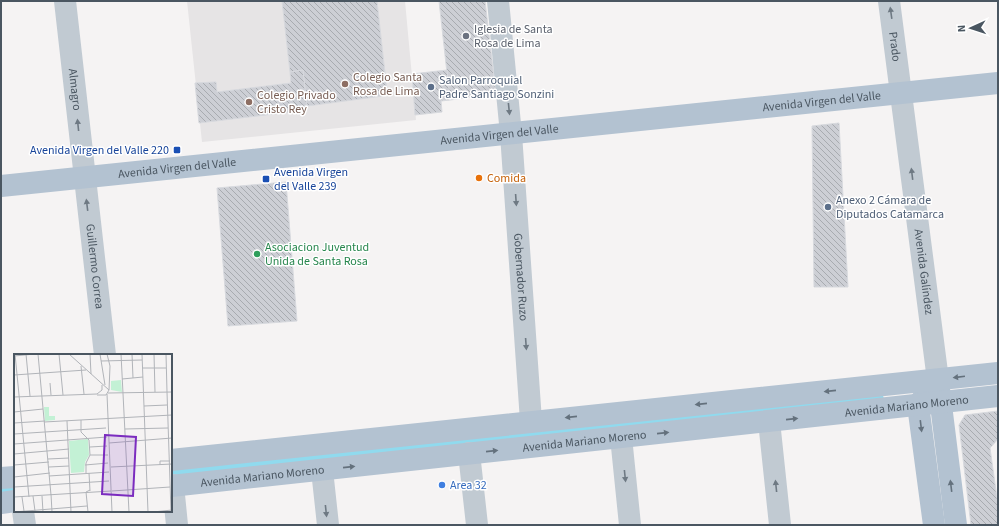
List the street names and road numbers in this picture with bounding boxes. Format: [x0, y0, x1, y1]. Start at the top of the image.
street label: Prado [885, 31, 905, 63]
street label: Almagro [64, 67, 86, 111]
street label: Avenida Virgen del Valle [762, 87, 882, 116]
street label: Avenida Virgen del Valle [439, 120, 559, 149]
street label: Avenida Virgen del Valle [117, 153, 237, 182]
street label: Guillermo Correa [82, 223, 108, 310]
street label: Avenida Galíndez [910, 228, 938, 316]
street label: Gobernador Ruzo [509, 233, 533, 321]
street label: Avenida Mariano Moreno [844, 391, 969, 421]
street label: Avenida Mariano Moreno [522, 426, 647, 456]
street label: Avenida Mariano Moreno [200, 461, 325, 491]

